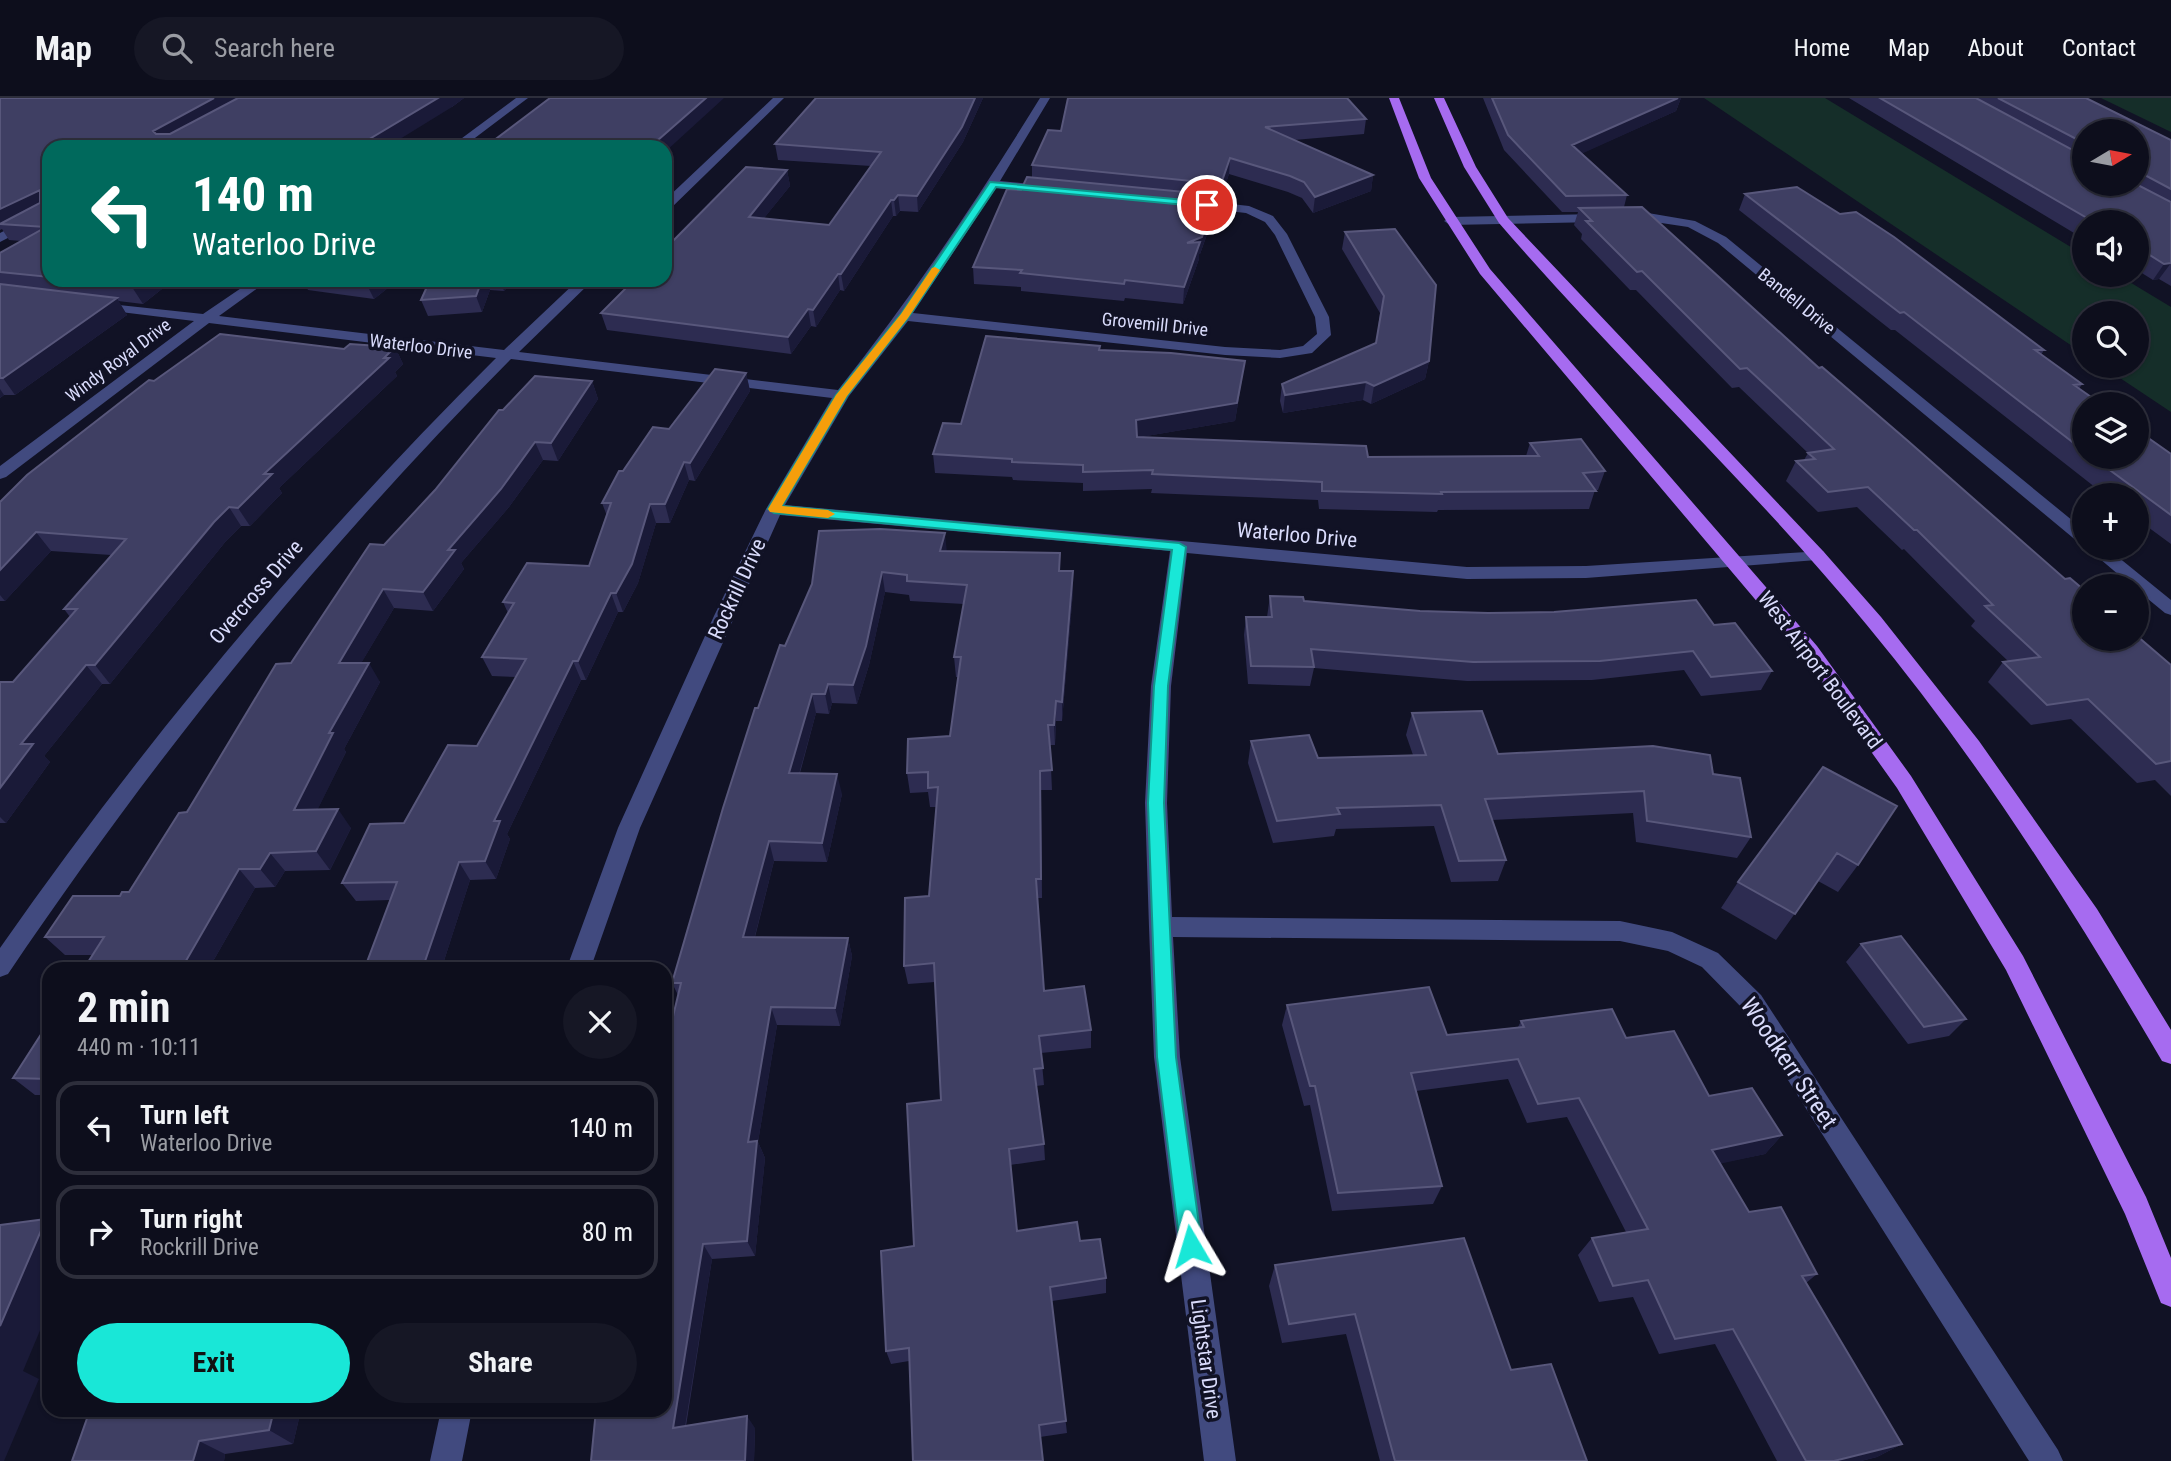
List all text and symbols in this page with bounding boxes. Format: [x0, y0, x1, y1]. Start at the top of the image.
search box [134, 17, 624, 80]
text: Map [35, 29, 92, 68]
icon: search [158, 29, 196, 67]
text: Search here [214, 33, 335, 63]
text: Home [1794, 34, 1850, 62]
text: Map [1888, 34, 1930, 62]
text: About [1968, 34, 2024, 62]
text: Contact [2062, 34, 2136, 62]
north arrow [2072, 119, 2149, 196]
map controls [2072, 119, 2149, 651]
text: 140 m [192, 166, 314, 223]
icon: left [77, 168, 168, 259]
pin [1177, 175, 1237, 235]
icon: arrive [1188, 186, 1226, 224]
button: sound [2072, 210, 2149, 287]
text: Waterloo Drive [192, 225, 376, 263]
street label: Bandell Drive [1754, 264, 1840, 338]
button: search [2072, 301, 2149, 378]
street label: Grovemill Drive [1101, 308, 1209, 340]
street label: Windy Royal Drive [61, 314, 175, 406]
street label: Waterloo Drive [368, 329, 474, 363]
button: layers [2072, 392, 2149, 469]
button: + [2072, 483, 2149, 560]
street label: Waterloo Drive [1236, 518, 1358, 552]
street label: Overcross Drive [204, 535, 308, 649]
street label: Rockrill Drive [703, 535, 771, 643]
button: − [2072, 574, 2149, 651]
street label: West Airport Boulevard [1753, 587, 1887, 753]
text: 2 min [77, 983, 170, 1032]
button: close [563, 985, 637, 1059]
street label: Woodkerr Street [1735, 992, 1843, 1134]
text: 440 m · 10:11 [77, 1034, 201, 1061]
text: Turn left [140, 1100, 229, 1130]
icon: left [81, 1109, 119, 1147]
text: 140 m [569, 1113, 633, 1143]
text: Waterloo Drive [140, 1130, 272, 1157]
text: Turn right [140, 1204, 242, 1234]
position arrow [1154, 1209, 1228, 1283]
icon: right [81, 1213, 119, 1251]
text: 80 m [582, 1217, 633, 1247]
text: Rockrill Drive [140, 1234, 259, 1261]
street label: Lightstar Drive [1186, 1298, 1226, 1420]
button: Exit [77, 1323, 350, 1403]
button: Share [364, 1323, 637, 1403]

